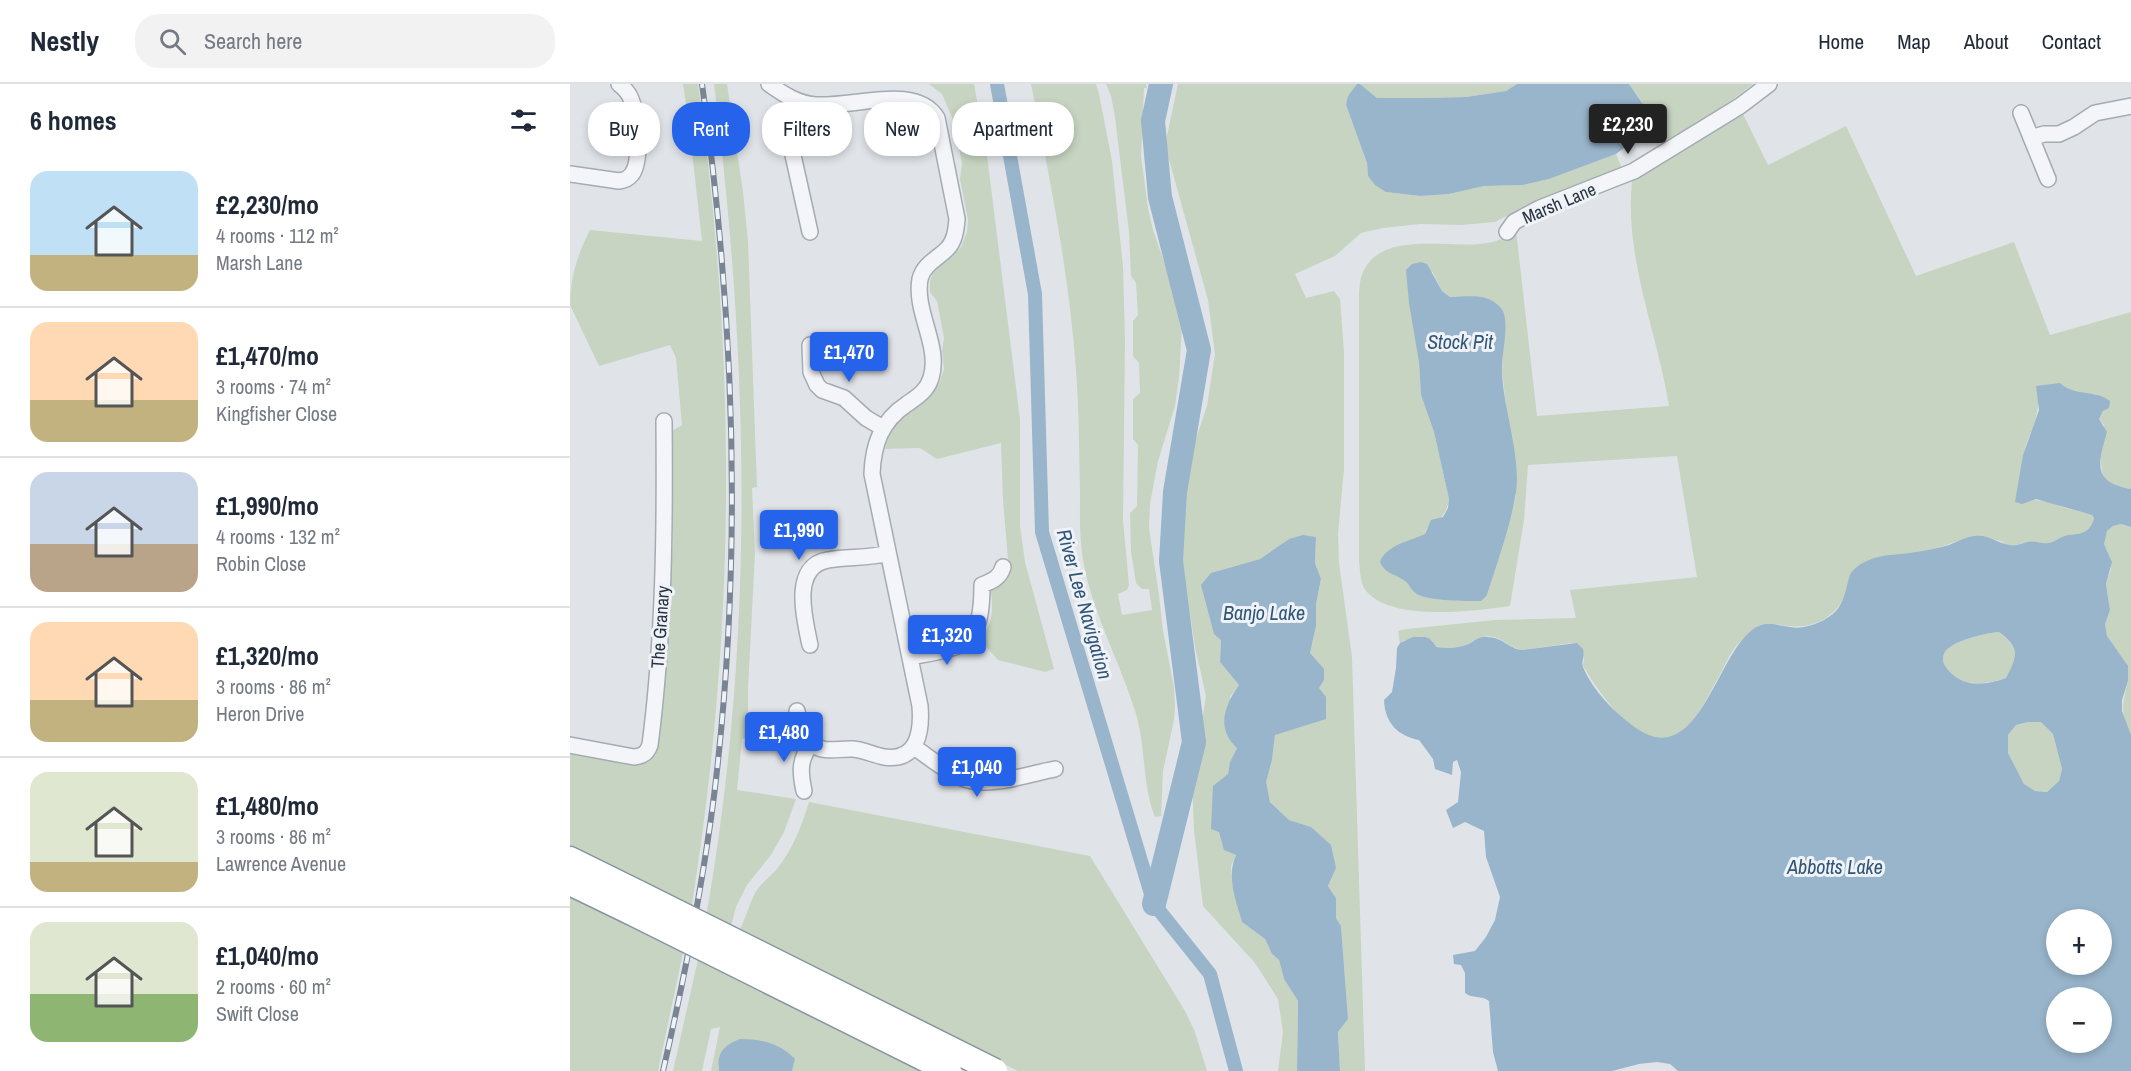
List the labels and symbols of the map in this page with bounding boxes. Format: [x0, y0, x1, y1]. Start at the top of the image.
pin: £2,230 [1579, 104, 1677, 155]
street label: Marsh Lane [1518, 176, 1600, 230]
water label: Stock Pit [1427, 328, 1493, 355]
pin: £1,470 [800, 332, 898, 383]
pin: £1,990 [750, 510, 848, 561]
water label: River Lee Navigation [1051, 526, 1119, 682]
street label: The Granary [645, 584, 675, 669]
water label: Banjo Lake [1223, 599, 1305, 626]
pin: £1,320 [898, 615, 996, 666]
pin: £1,480 [735, 712, 833, 763]
pin: £1,040 [928, 747, 1026, 798]
water label: Abbotts Lake [1786, 853, 1883, 880]

